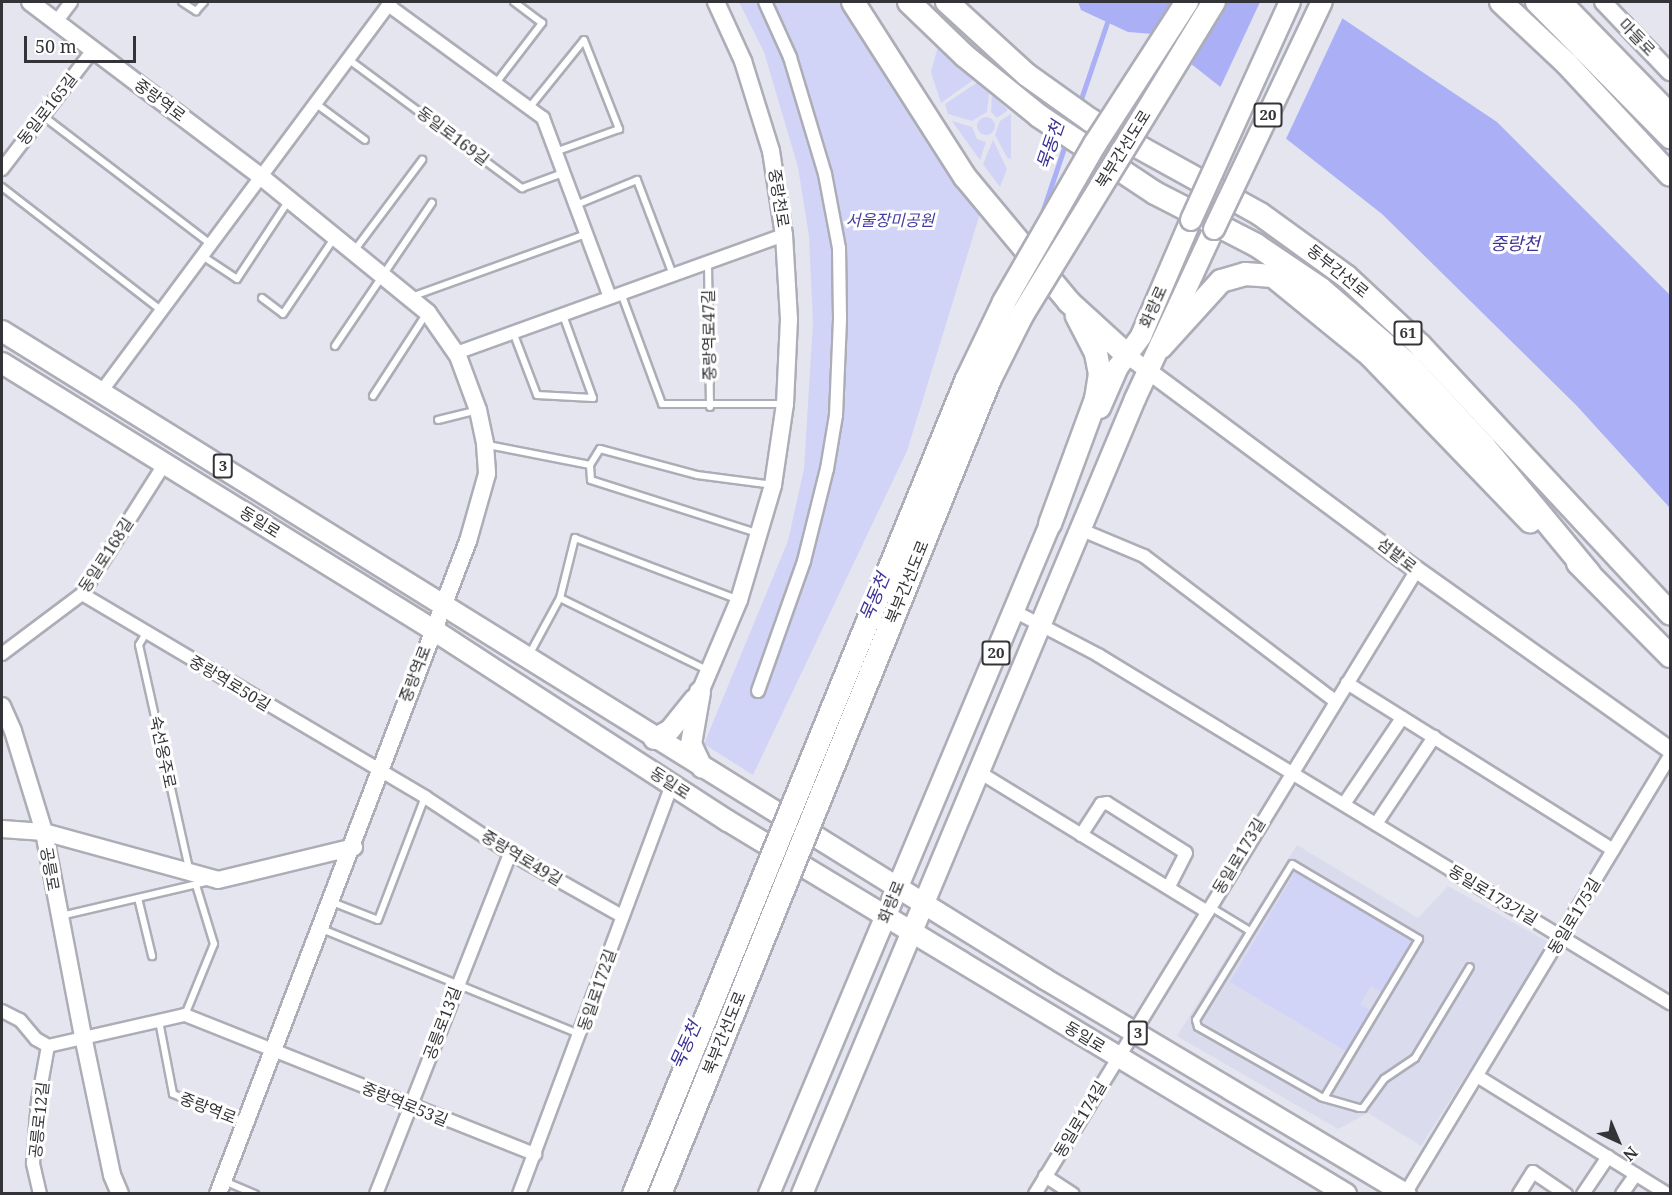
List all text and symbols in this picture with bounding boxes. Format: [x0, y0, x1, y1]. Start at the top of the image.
street label: 마들로 [1615, 14, 1659, 60]
scale bar [27, 24, 140, 62]
text: 50 m [35, 34, 77, 58]
street label: 동일로165길 [13, 69, 81, 149]
street label: 중랑역로 [131, 75, 189, 125]
street label: 동일로169길 [413, 103, 493, 169]
road number: 20 [1253, 103, 1283, 127]
street label: 북부간선도로 [1091, 106, 1155, 192]
water label: 묵동천 [1032, 118, 1068, 172]
street label: 중랑천로 [765, 167, 793, 229]
park label: 서울장미공원 [846, 210, 934, 230]
water label: 중랑천 [1490, 232, 1540, 254]
street label: 동부간선로 [1303, 240, 1373, 302]
street label: 화랑로 [1135, 283, 1171, 331]
street label: 중랑역로47길 [699, 289, 719, 381]
road number: 61 [1393, 321, 1423, 345]
road number: 3 [212, 454, 234, 478]
street label: 동일로 [236, 502, 284, 542]
street label: 동일로168길 [75, 514, 137, 596]
street label: 섬밭로 [1374, 534, 1420, 576]
street label: 북부간선도로 [882, 537, 932, 627]
water label: 묵동천 [854, 570, 894, 624]
road number: 20 [981, 641, 1011, 665]
street label: 중랑역로 [395, 643, 435, 705]
street label: 중랑역로50길 [186, 651, 274, 715]
street label: 숙선옹주로 [146, 714, 180, 790]
street label: 동일로 [646, 763, 694, 803]
street label: 동일로173길 [1209, 814, 1269, 898]
street label: 중랑역로49길 [478, 826, 566, 890]
street label: 공릉로 [37, 846, 63, 892]
street label: 동일로173가길 [1445, 861, 1541, 929]
street label: 동일로175길 [1544, 874, 1604, 958]
street label: 화랑로 [874, 878, 908, 926]
street label: 동일로172길 [574, 946, 620, 1034]
street label: 공릉로13길 [419, 984, 465, 1062]
street label: 북부간선도로 [699, 988, 749, 1078]
street label: 동일로 [1061, 1017, 1109, 1057]
water label: 묵동천 [665, 1018, 705, 1072]
road number: 3 [1128, 1021, 1148, 1045]
street label: 동일로174길 [1050, 1077, 1110, 1161]
street label: 중랑역로53길 [359, 1078, 451, 1130]
street label: 공릉로12길 [25, 1081, 53, 1159]
street label: 중랑역로 [177, 1088, 239, 1128]
north arrow [1588, 1111, 1648, 1171]
text: N [1618, 1142, 1643, 1166]

